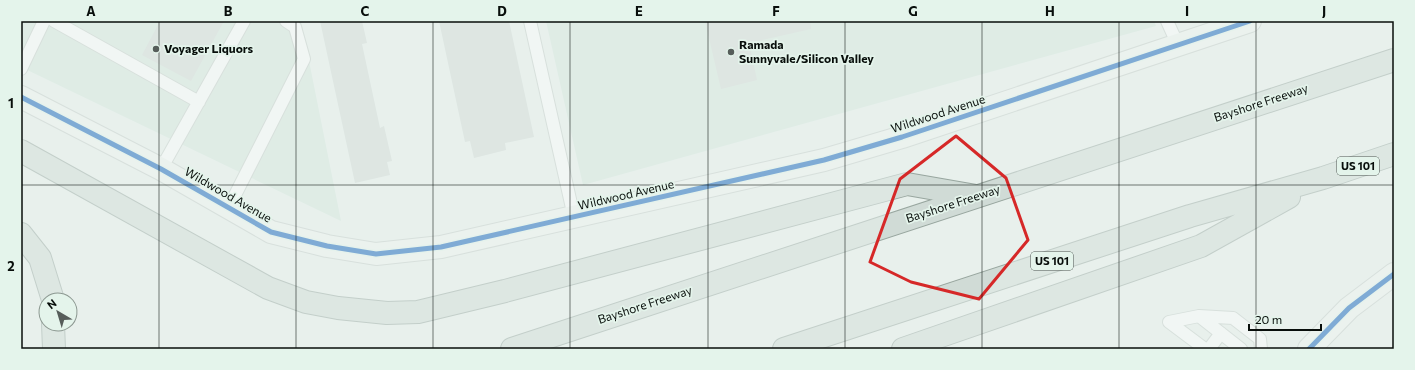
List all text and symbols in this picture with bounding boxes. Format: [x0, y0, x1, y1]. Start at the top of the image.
text: A [86, 3, 96, 19]
text: B [224, 3, 233, 19]
text: C [361, 3, 370, 19]
text: D [497, 3, 507, 19]
text: E [635, 3, 643, 19]
text: F [772, 3, 780, 19]
text: G [908, 3, 918, 19]
text: H [1045, 3, 1055, 19]
text: I [1185, 3, 1189, 19]
text: J [1322, 3, 1326, 19]
place label: Ramada Sunnyvale/Silicon Valley [739, 37, 874, 65]
place label: Voyager Liquors [164, 41, 254, 55]
marker: Voyager Liquors [151, 44, 161, 54]
marker: Ramada Sunnyvale/Silicon Valley [726, 47, 736, 57]
street label: Bayshore Freeway [1212, 80, 1310, 124]
street label: Wildwood Avenue [889, 91, 987, 135]
text: 1 [8, 95, 14, 111]
road number: US 101 [1337, 157, 1379, 175]
street label: Wildwood Avenue [182, 164, 275, 225]
street label: Wildwood Avenue [576, 176, 675, 212]
street label: Bayshore Freeway [904, 181, 1002, 225]
road number: US 101 [1031, 252, 1073, 270]
text: 2 [7, 258, 15, 274]
street label: Bayshore Freeway [596, 282, 694, 326]
north arrow [38, 292, 78, 332]
text: N [44, 296, 59, 311]
scale bar [1249, 306, 1321, 332]
text: 20 m [1255, 312, 1282, 326]

